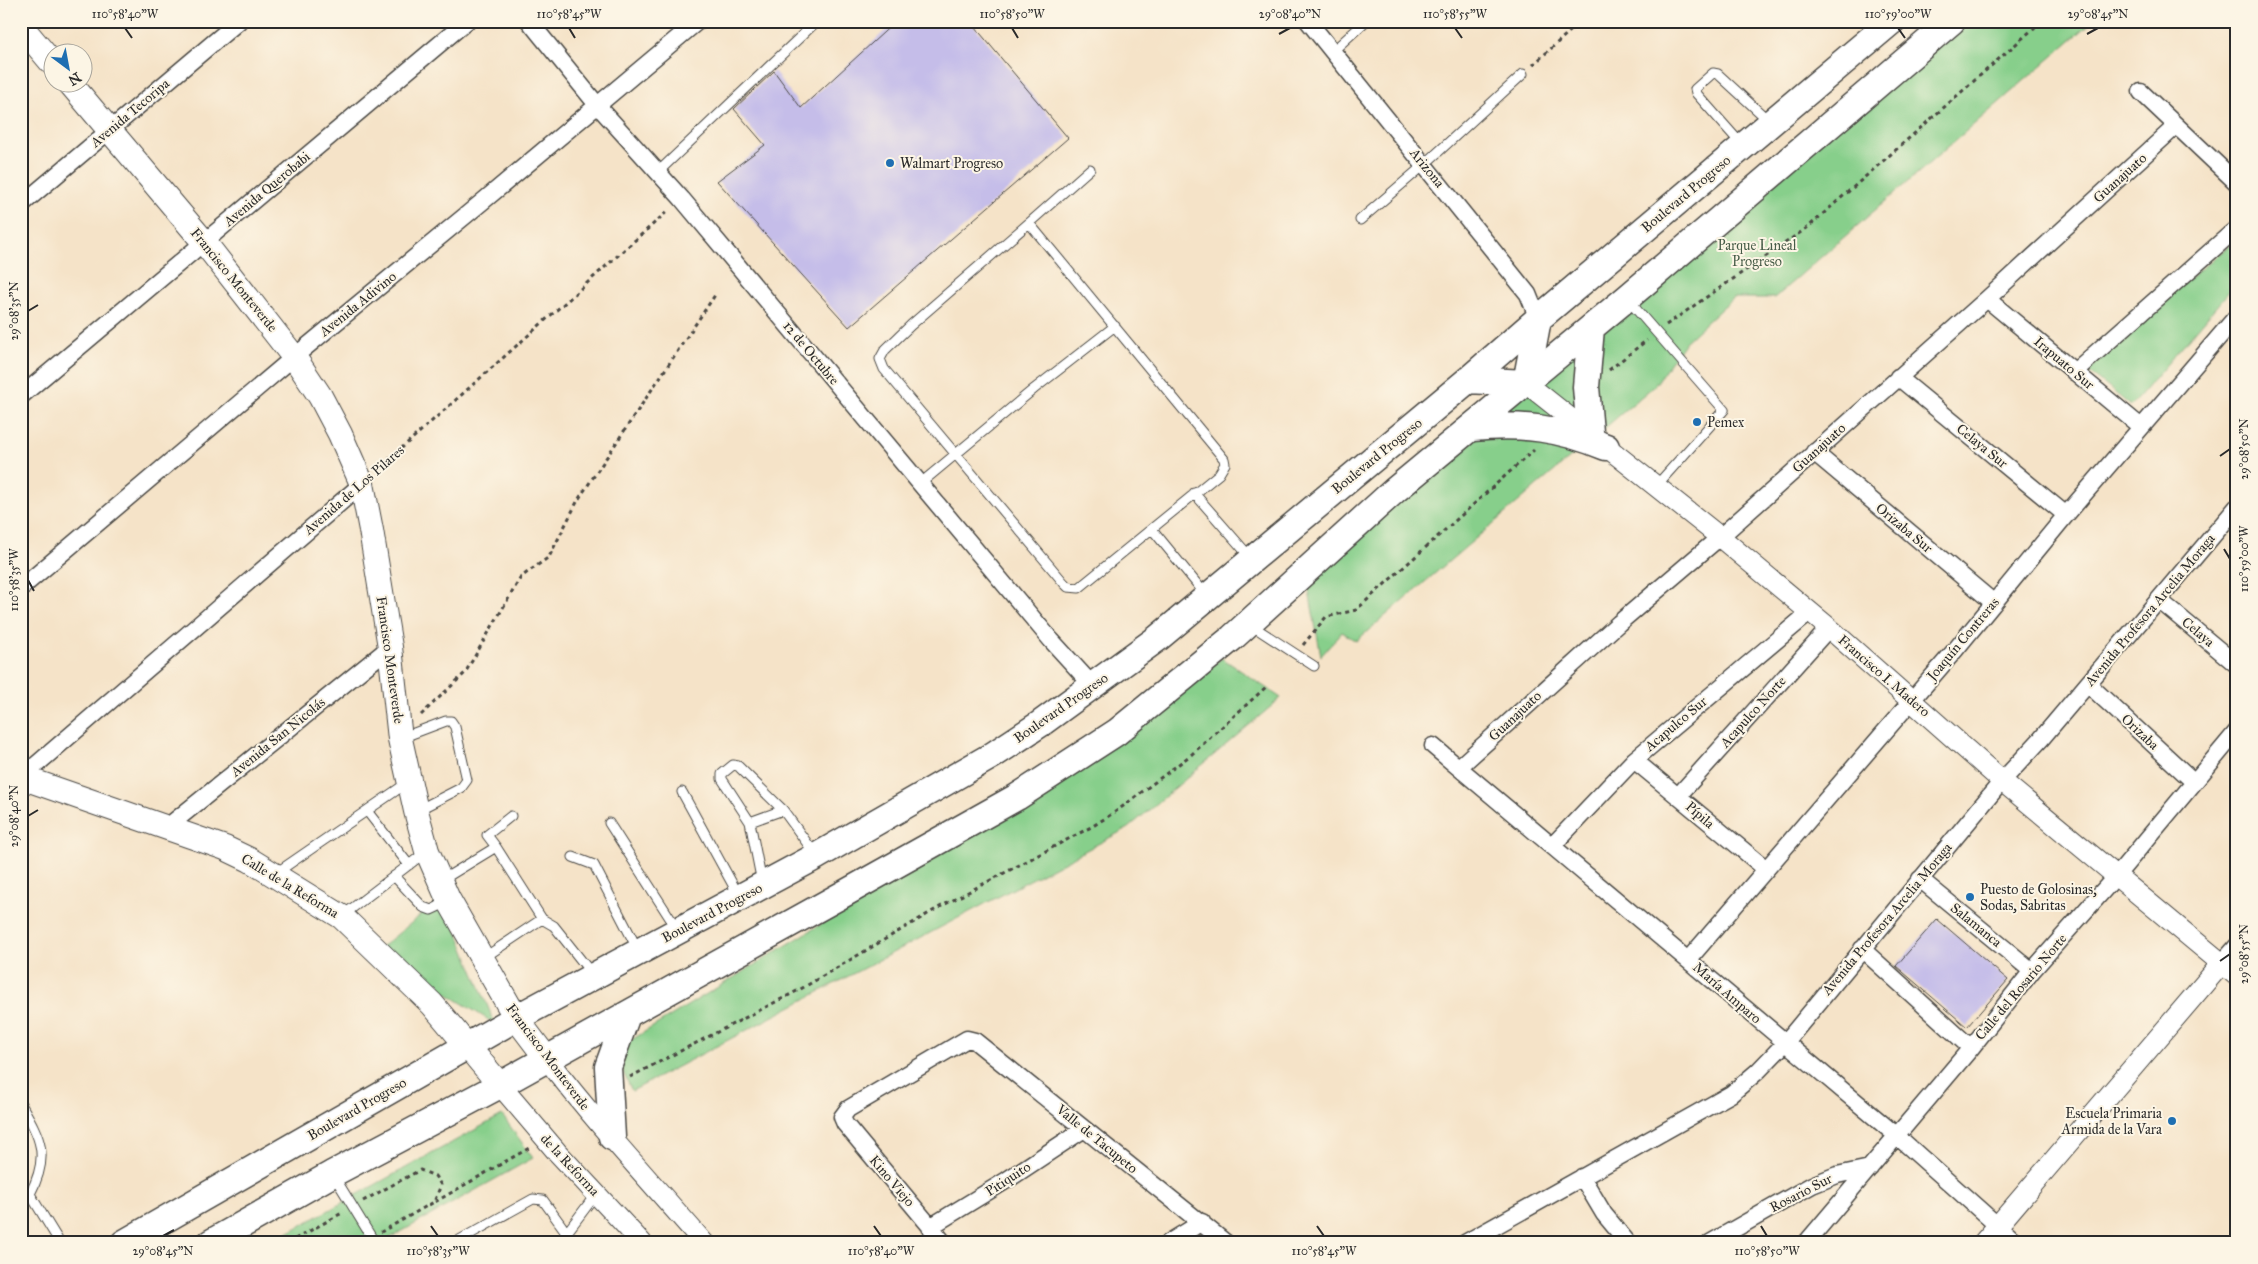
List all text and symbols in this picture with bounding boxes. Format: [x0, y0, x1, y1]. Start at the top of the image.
text: 110°58'40"W [92, 7, 159, 21]
text: 110°58'45"W [537, 7, 602, 21]
text: 110°58'50"W [979, 7, 1045, 21]
text: 29°08'40"N [1259, 7, 1321, 21]
text: 110°58'55"W [1423, 7, 1488, 21]
text: 110°59'00"W [1865, 7, 1932, 21]
text: 29°08'45"N [2067, 7, 2129, 21]
north arrow [42, 42, 92, 92]
text: N [65, 68, 84, 89]
street label: Avenida Tecoripa [86, 75, 173, 152]
street label: Arizona [1405, 144, 1448, 191]
street label: Avenida Querobabi [220, 148, 314, 231]
street label: Guanajuato [2090, 150, 2150, 206]
street label: Boulevard Progreso [1638, 152, 1734, 236]
place label: Walmart Progreso [900, 155, 1003, 172]
marker: Walmart Progreso [884, 157, 896, 169]
street label: Francisco Monteverde [187, 225, 281, 335]
park label: Parque Lineal Progreso [1717, 237, 1797, 270]
street label: Avenida Adivino [315, 268, 400, 341]
text: 29°08'35"N [7, 281, 21, 341]
street label: 12 de Octubre [779, 318, 843, 388]
street label: Irapuato Sur [2030, 333, 2098, 394]
street label: Boulevard Progreso [1328, 414, 1426, 498]
place label: Pemex [1707, 414, 1745, 431]
marker: Pemex [1691, 416, 1703, 428]
text: 29°08'50"N [2237, 418, 2251, 480]
street label: Guanajuato [1789, 420, 1849, 476]
street label: Celaya Sur [1953, 420, 2012, 472]
street label: Avenida de Los Pilares [299, 442, 408, 539]
street label: Orizaba Sur [1872, 499, 1936, 557]
text: 110°59'00"W [2237, 525, 2251, 592]
street label: Avenida Profesora Arcelia Moraga [2081, 530, 2219, 690]
text: 110°58'35"W [7, 548, 21, 612]
street label: Joaquín Contreras [1922, 594, 2004, 686]
street label: Francisco Monteverde [373, 595, 407, 725]
street label: Celaya [2178, 613, 2218, 651]
street label: Francisco I. Madero [1835, 632, 1933, 720]
street label: Boulevard Progreso [1011, 669, 1111, 747]
street label: Acapulco Norte [1716, 673, 1790, 752]
street label: Guanajuato [1485, 687, 1545, 745]
street label: Acapulco Sur [1641, 693, 1711, 756]
street label: Avenida San Nicolás [227, 694, 329, 781]
street label: Orizaba [2118, 710, 2162, 754]
text: 29°08'40"N [7, 785, 21, 847]
street label: Pípila [1682, 798, 1718, 832]
street label: Avenida Profesora Arcelia Moraga [1818, 839, 1956, 999]
street label: Calle de la Reforma [238, 850, 342, 922]
street label: Boulevard Progreso [659, 879, 765, 947]
place label: Puesto de Golosinas, Sodas, Sabritas [1980, 881, 2097, 914]
marker: Puesto de Golosinas, Sodas, Sabritas [1964, 891, 1976, 903]
street label: Salamanca [1947, 899, 2005, 951]
text: 29°08'55"N [2237, 924, 2251, 984]
street label: Calle del Rosario Norte [1972, 930, 2070, 1044]
street label: María Amparo [1689, 959, 1765, 1027]
street label: Francisco Monteverde [503, 1001, 594, 1114]
street label: Boulevard Progreso [305, 1074, 409, 1144]
street label: Valle de Tacupeto [1052, 1100, 1141, 1177]
place label: Escuela Primaria Armida de la Vara [2060, 1105, 2162, 1138]
marker: Escuela Primaria Armida de la Vara [2166, 1115, 2178, 1127]
street label: de la Reforma [537, 1130, 603, 1200]
street label: Kino Viejo [866, 1152, 918, 1210]
street label: Pitiquito [982, 1158, 1034, 1201]
street label: Rosario Sur [1767, 1170, 1836, 1216]
text: 29°08'45"N [132, 1244, 194, 1258]
text: 110°58'35"W [406, 1244, 470, 1258]
text: 110°58'40"W [848, 1244, 915, 1258]
text: 110°58'45"W [1292, 1244, 1357, 1258]
text: 110°58'50"W [1734, 1244, 1800, 1258]

